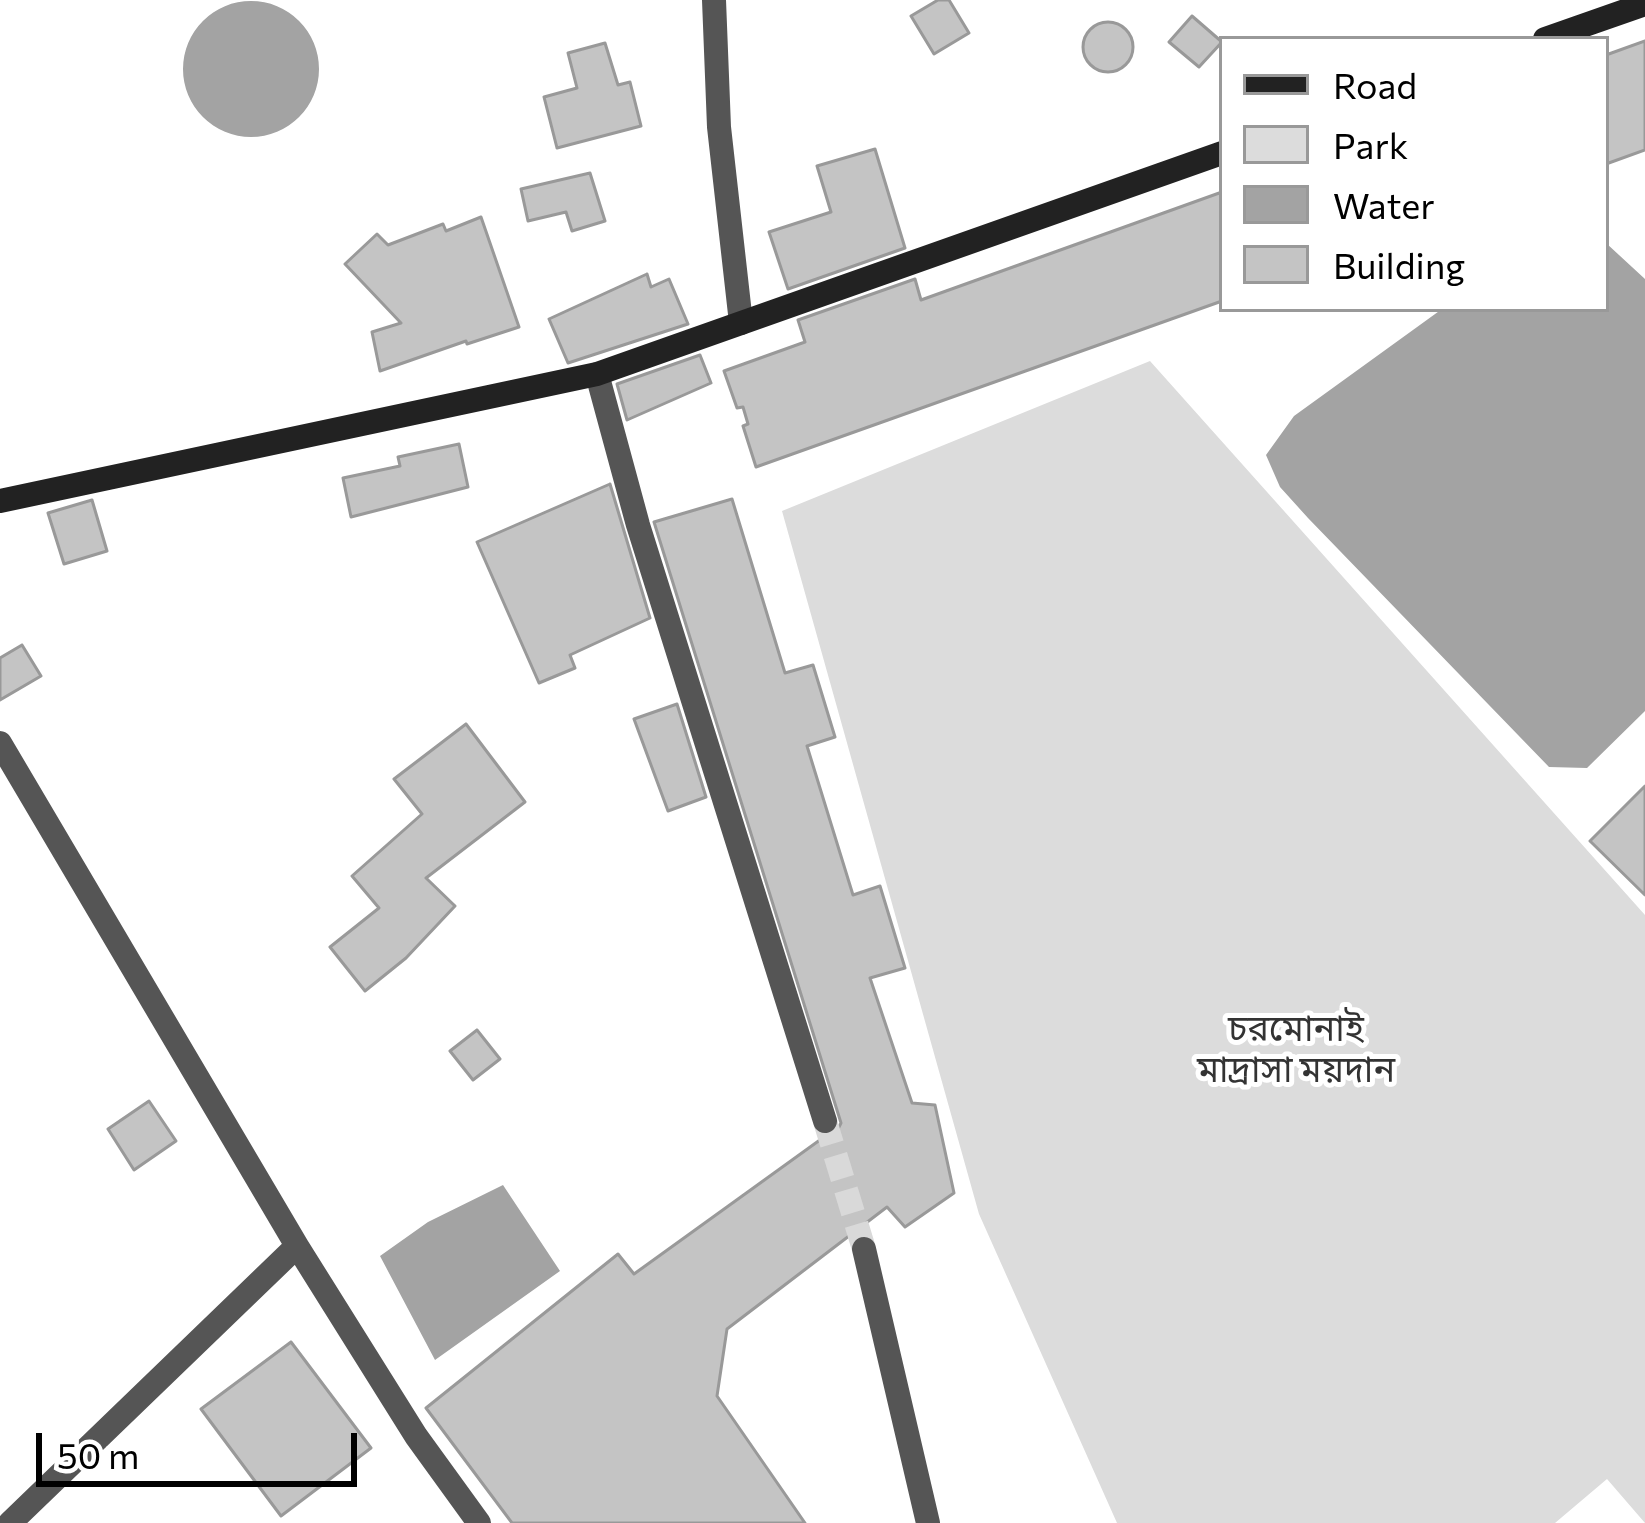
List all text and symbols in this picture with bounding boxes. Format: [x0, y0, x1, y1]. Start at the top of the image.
legend [1219, 36, 1609, 312]
text: Road [1333, 62, 1417, 106]
text: Park [1333, 122, 1408, 166]
text: Water [1333, 182, 1435, 226]
text: Building [1333, 242, 1465, 286]
park label: চরমোনাই মাদ্রাসা ময়দান [1197, 1007, 1395, 1092]
scale bar [42, 1409, 363, 1483]
text: 50 m [57, 1432, 139, 1476]

